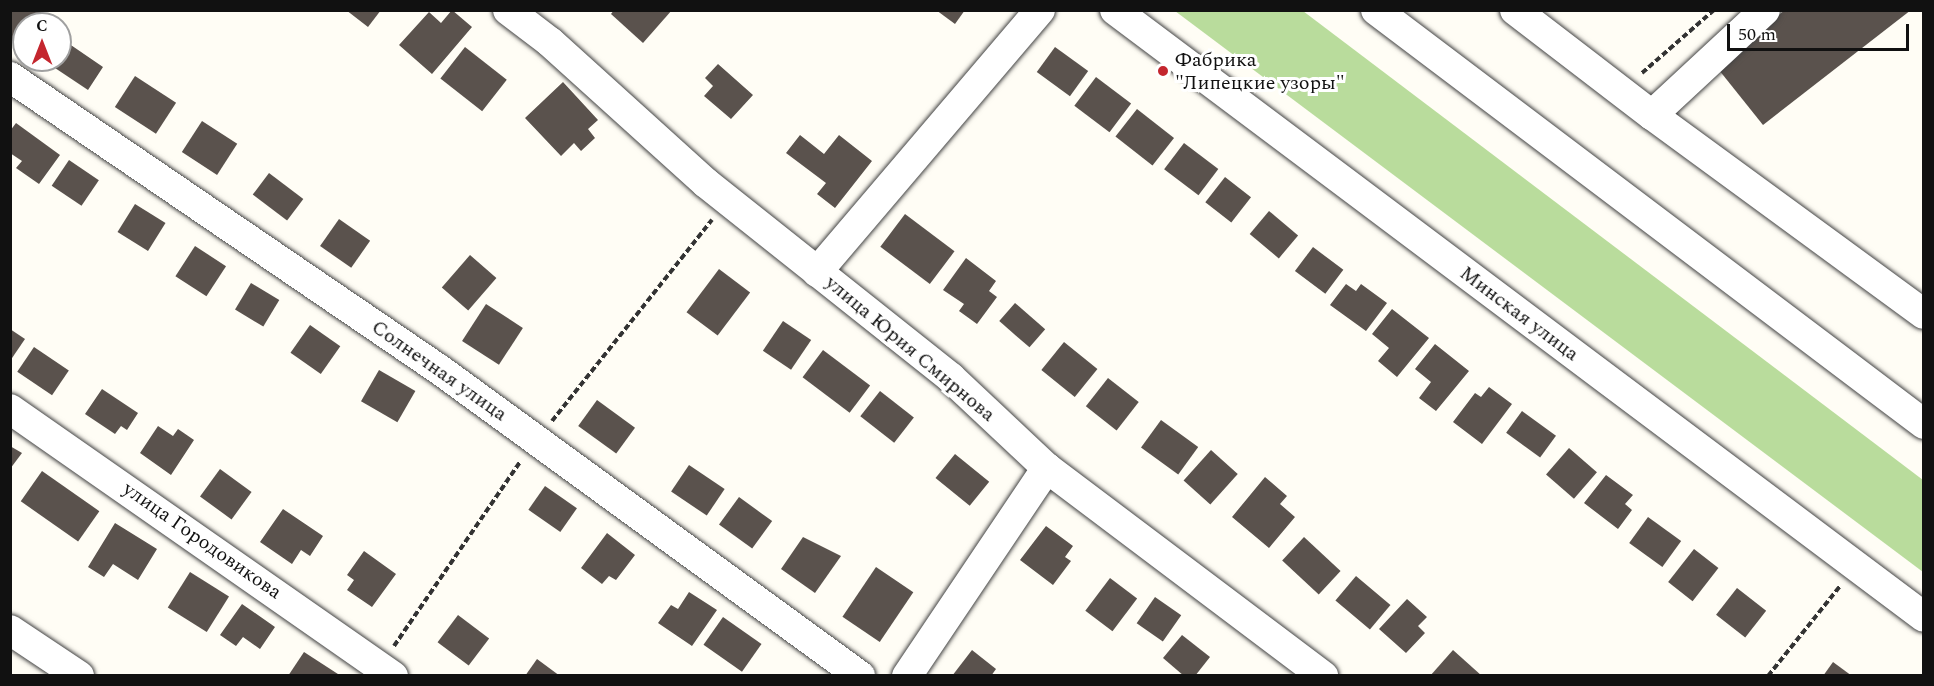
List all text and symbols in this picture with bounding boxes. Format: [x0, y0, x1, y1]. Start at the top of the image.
north arrow [12, 12, 72, 72]
scale bar [1730, 12, 1912, 50]
text: С [36, 14, 48, 38]
text: 50 m [1738, 21, 1776, 48]
place label: Фабрика "Липецкие узоры" [1175, 48, 1345, 95]
marker: Фабрика "Липецкие узоры" [1156, 64, 1170, 78]
street label: Минская улица [1455, 261, 1583, 367]
street label: улица Юрия Смирнова [820, 271, 1000, 427]
street label: Солнечная улица [367, 315, 511, 427]
street label: улица Городовикова [118, 477, 286, 605]

